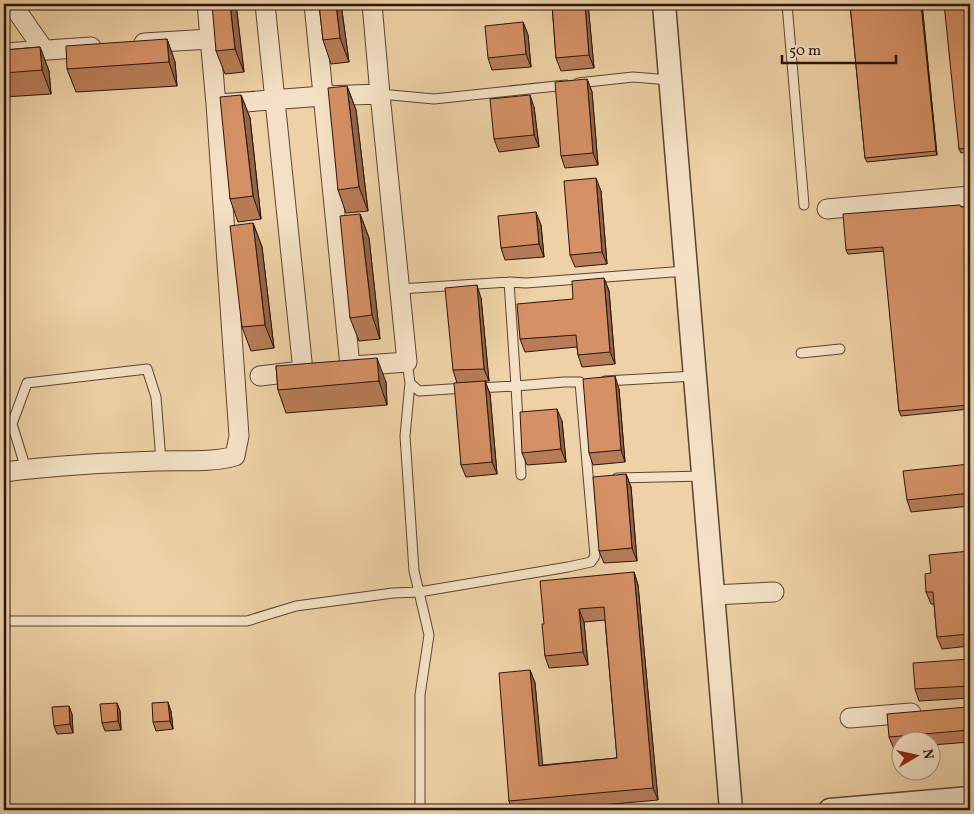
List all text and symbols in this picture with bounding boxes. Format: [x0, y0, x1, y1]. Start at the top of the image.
scale bar [782, 32, 895, 64]
text: 50 m [789, 41, 821, 62]
north arrow [892, 732, 942, 782]
text: N [917, 748, 938, 761]

